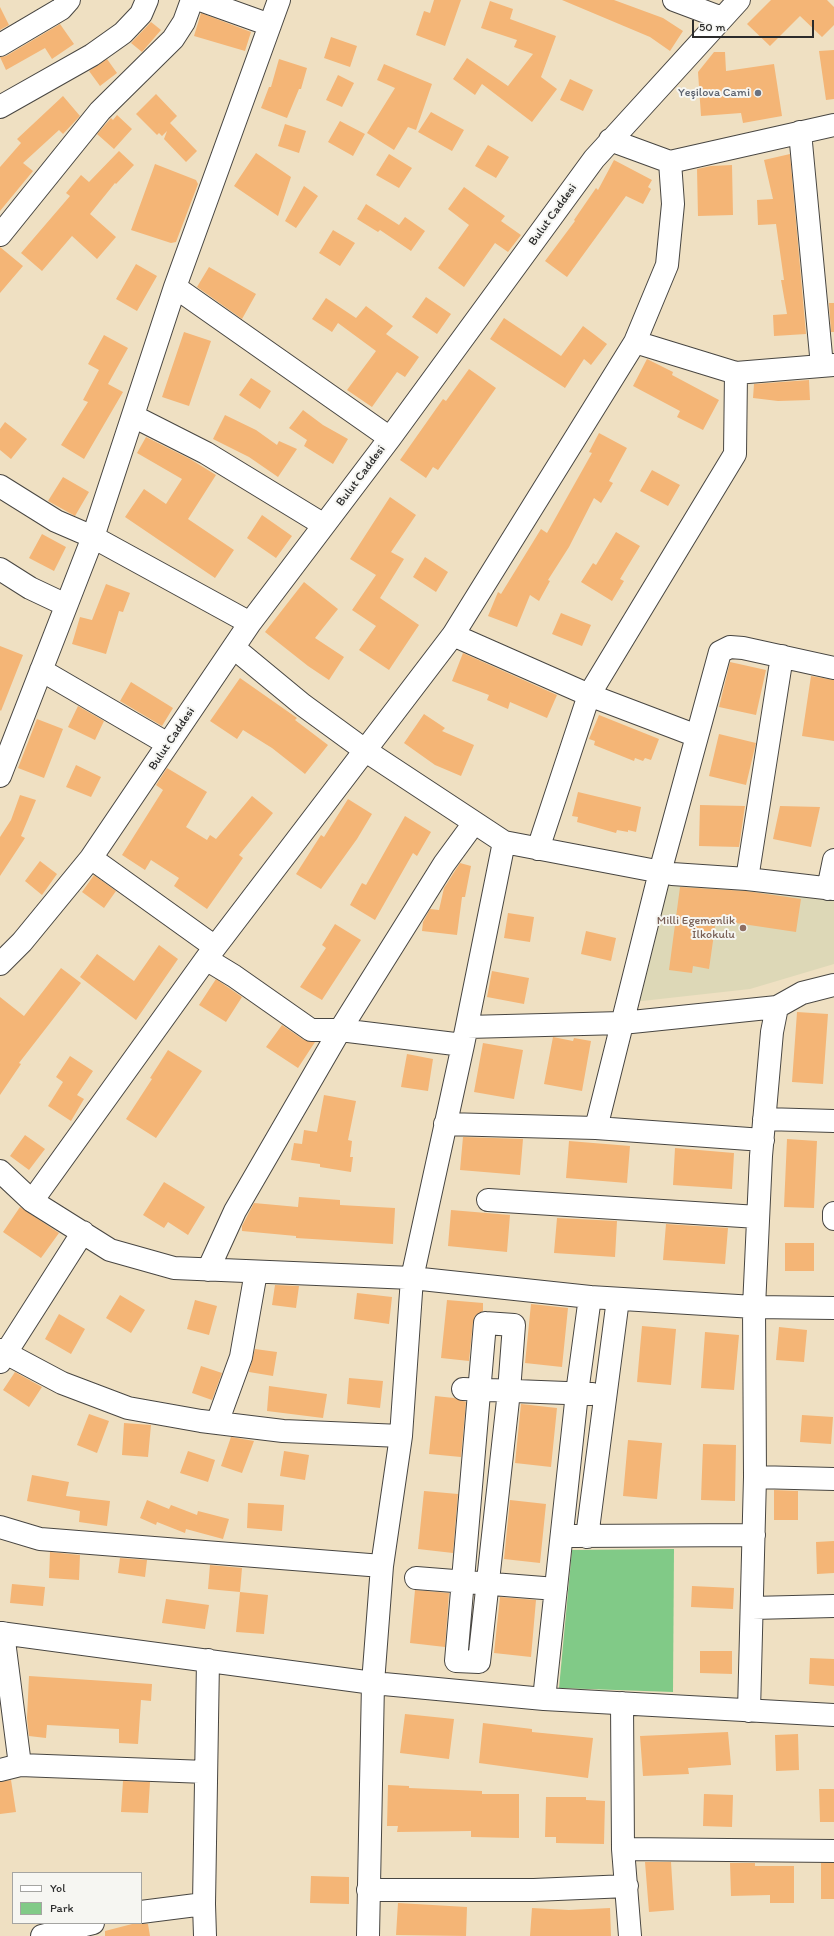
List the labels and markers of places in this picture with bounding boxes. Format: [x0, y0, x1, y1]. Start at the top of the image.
place label: Yeşilova Cami [678, 86, 750, 100]
marker: Yeşilova Cami [753, 88, 763, 98]
place label: Milli Egemenlik İlkokulu [657, 914, 735, 942]
marker: Milli Egemenlik İlkokulu [738, 923, 748, 933]

